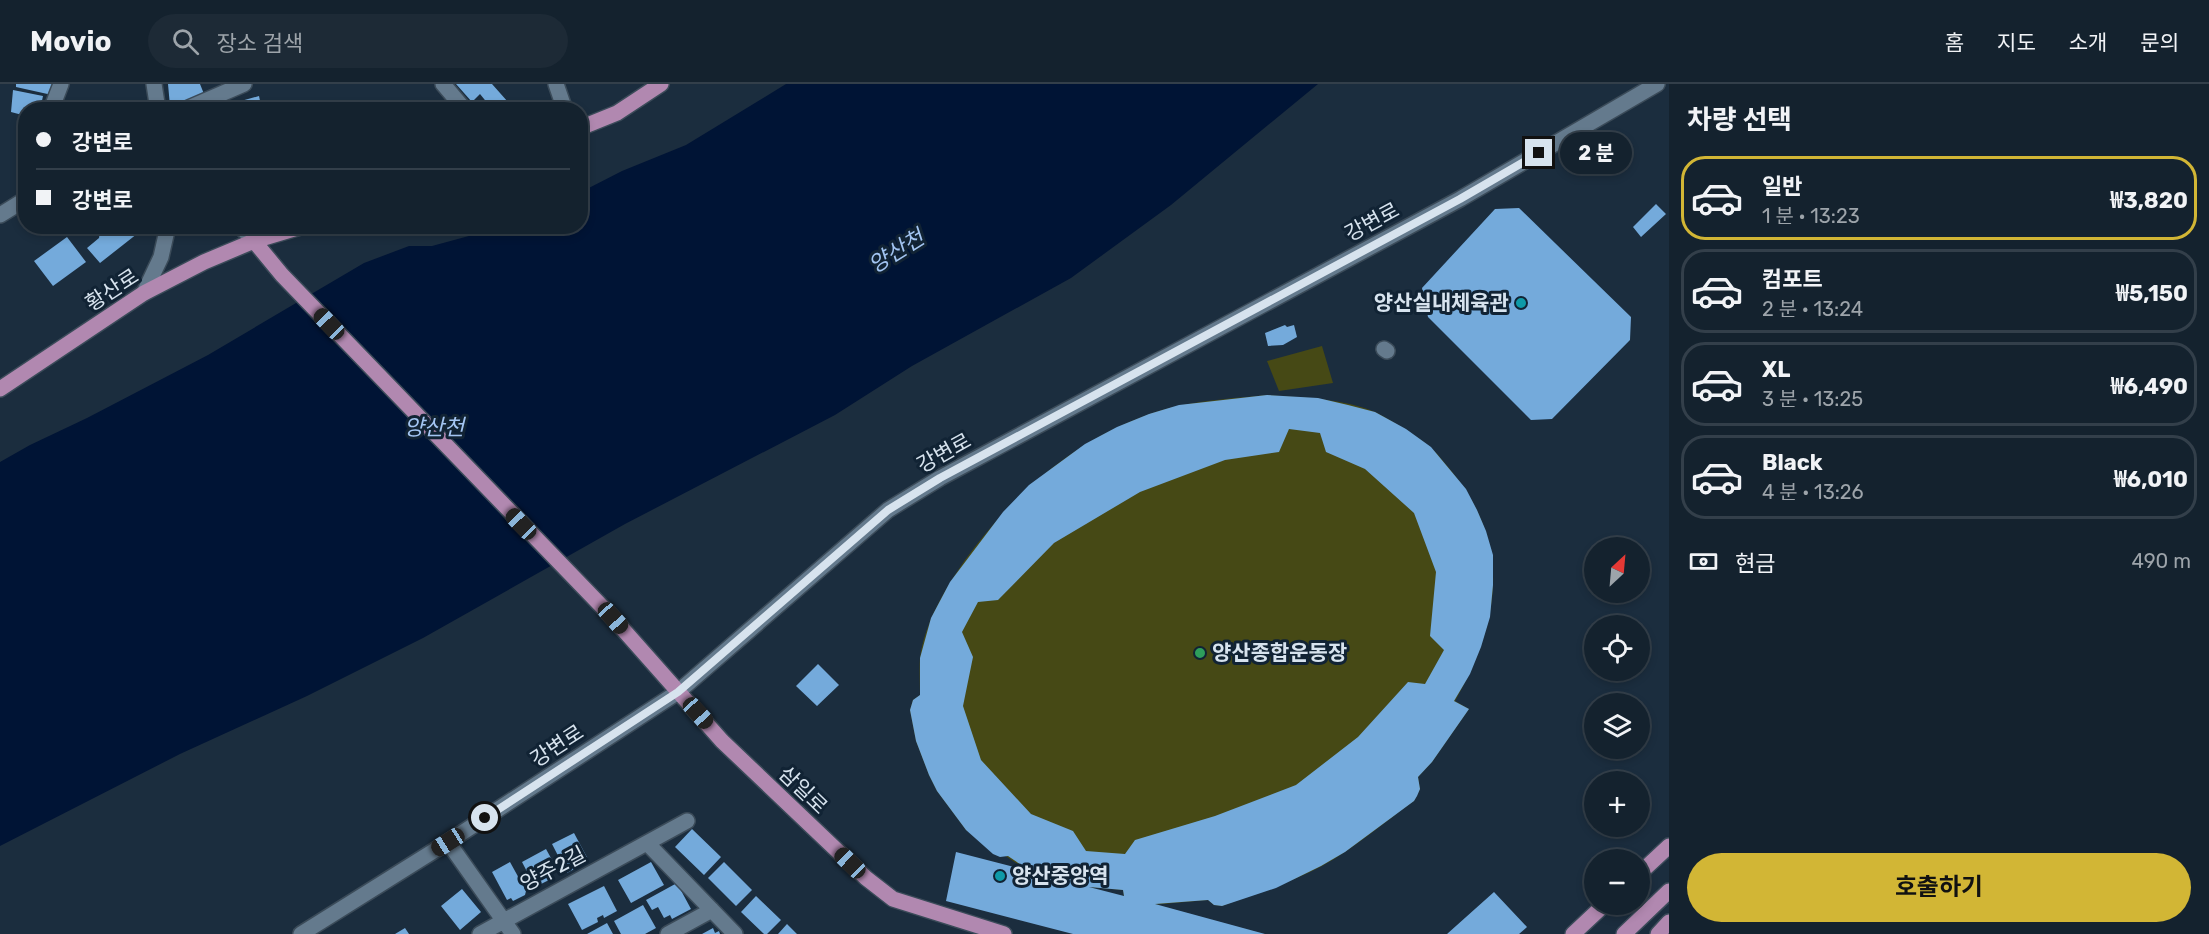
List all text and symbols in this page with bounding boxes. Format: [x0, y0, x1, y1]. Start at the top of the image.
search box [148, 14, 568, 68]
text: Movio [30, 25, 112, 58]
icon: search [169, 25, 202, 58]
text: 장소 검색 [217, 30, 303, 57]
text: 홈 [1945, 30, 1964, 55]
text: 지도 [1997, 30, 2036, 55]
text: 소개 [2069, 30, 2107, 55]
text: 문의 [2140, 30, 2179, 55]
text: 차량 선택 [1687, 104, 1792, 136]
text: 강변로 [72, 129, 133, 156]
callout: 2 분 [1560, 132, 1632, 174]
route end [1525, 139, 1552, 166]
text: 2 분 [1578, 141, 1614, 165]
icon: car [1690, 171, 1744, 225]
text: 일반 [1762, 173, 1802, 200]
text: 강변로 [72, 187, 133, 214]
text: ₩3,820 [2110, 187, 2188, 214]
street label: 강변로 [1340, 197, 1403, 246]
text: 1 분 · 13:23 [1762, 204, 1860, 228]
water label: 양산천 [863, 222, 932, 279]
street label: 황산로 [81, 263, 143, 316]
icon: car [1690, 264, 1744, 318]
text: 컴포트 [1762, 266, 1823, 293]
text: ₩5,150 [2116, 280, 2188, 307]
place label: 양산실내체육관 [1374, 290, 1509, 315]
marker: 양산실내체육관 [1514, 296, 1528, 310]
text: 2 분 · 13:24 [1762, 297, 1863, 321]
car [310, 305, 348, 343]
text: XL [1762, 356, 1790, 383]
icon: car [1690, 357, 1744, 411]
text: ₩6,490 [2111, 373, 2188, 400]
text: 3 분 · 13:25 [1762, 387, 1863, 411]
water label: 양산천 [404, 414, 467, 441]
street label: 강변로 [912, 428, 975, 478]
text: Black [1762, 449, 1823, 476]
icon: car [1690, 450, 1744, 504]
text: ₩6,010 [2114, 466, 2188, 493]
text: 4 분 · 13:26 [1762, 480, 1864, 504]
car [502, 505, 540, 543]
north arrow [1584, 537, 1650, 603]
map controls [1584, 537, 1650, 915]
icon: cash [1687, 545, 1720, 578]
text: 490 m [2132, 549, 2191, 573]
text: 현금 [1735, 550, 1775, 577]
car [594, 599, 632, 637]
button: locate [1584, 615, 1650, 681]
place label: 양산종합운동장 [1212, 640, 1347, 665]
marker: 양산종합운동장 [1193, 646, 1207, 660]
button: layers [1584, 693, 1650, 759]
car [679, 694, 717, 732]
street label: 강변로 [526, 719, 588, 772]
street label: 삼일로 [774, 761, 833, 819]
button: + [1584, 771, 1650, 837]
route start [471, 804, 498, 831]
car [428, 825, 468, 859]
street label: 양주2길 [516, 841, 590, 896]
car [831, 844, 869, 882]
button: − [1584, 849, 1650, 915]
button: 호출하기 [1687, 853, 2191, 922]
place label: 양산중앙역 [1012, 863, 1109, 888]
marker: 양산중앙역 [993, 869, 1007, 883]

